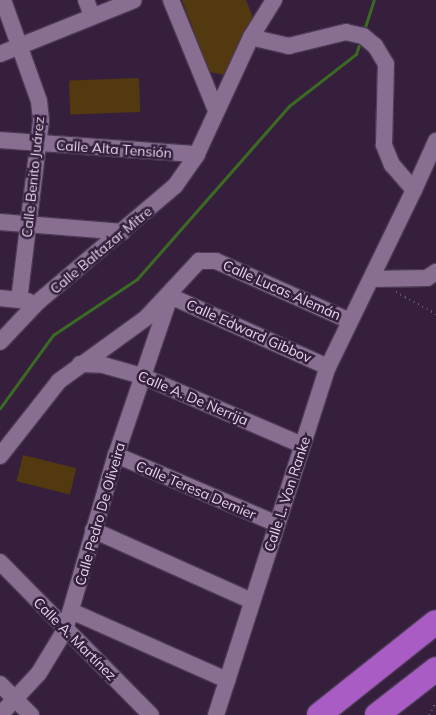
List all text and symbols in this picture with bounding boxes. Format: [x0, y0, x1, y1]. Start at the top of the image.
street label: Calle Benito Juárez [18, 116, 48, 238]
street label: Calle Alta Tensión [56, 137, 172, 161]
street label: Calle Baltazar Mitre [47, 203, 155, 297]
street label: Calle Lucas Alemán [220, 256, 344, 324]
street label: Calle Edward Gibbov [184, 296, 314, 366]
street label: Calle A. De Nerrija [135, 367, 251, 429]
street label: Calle L. Von Ranke [260, 434, 314, 554]
street label: Calle Pedro De Oliveira [72, 441, 128, 587]
street label: Calle Teresa Demier [133, 457, 259, 523]
street label: Calle A. Martínez [30, 594, 120, 684]

